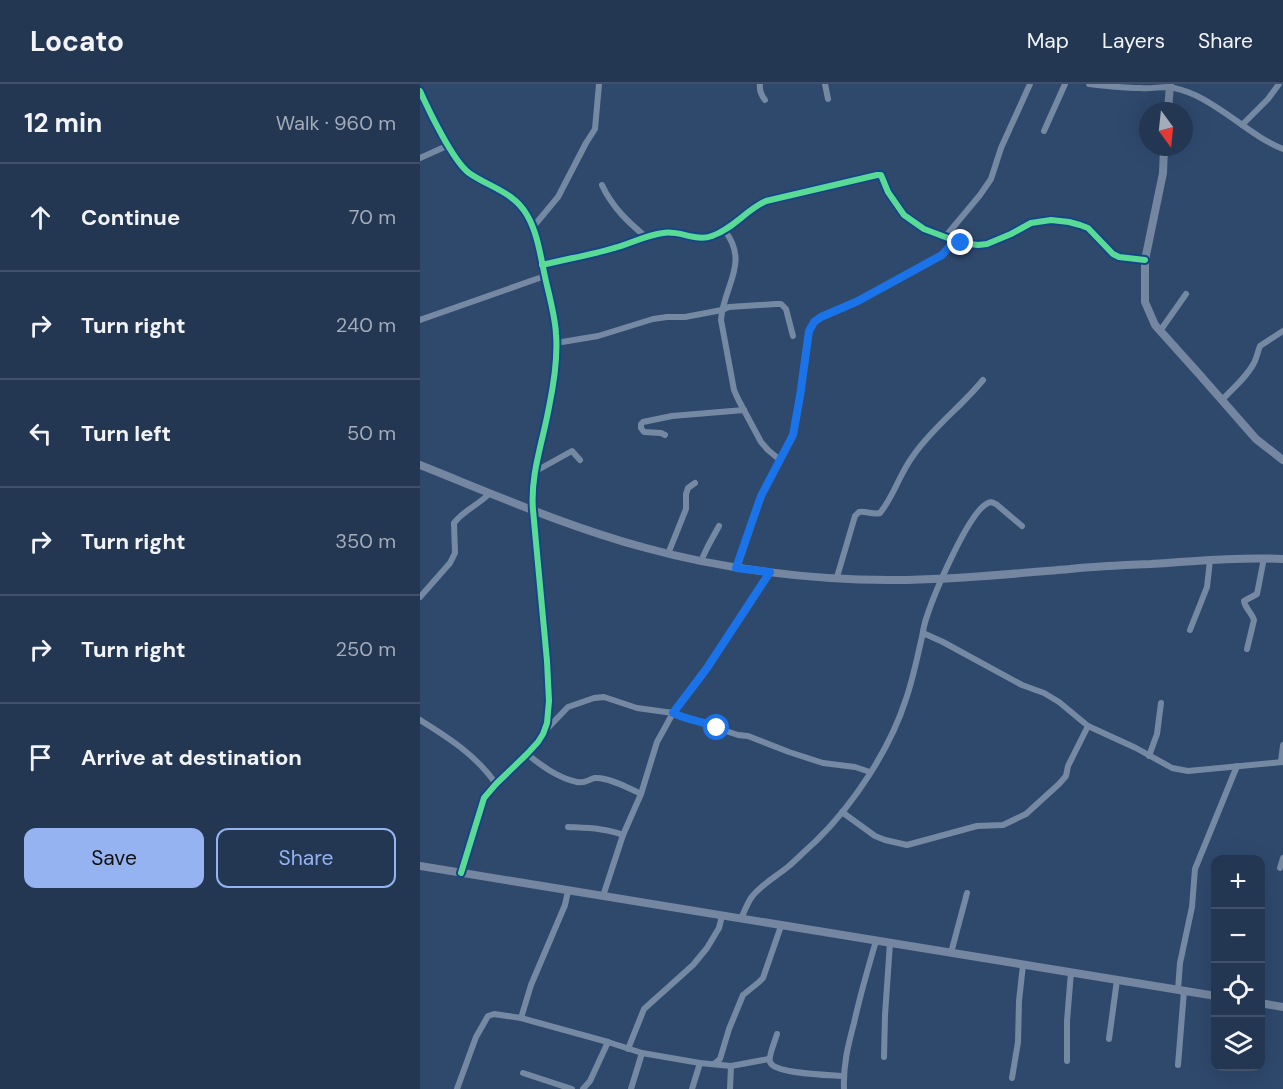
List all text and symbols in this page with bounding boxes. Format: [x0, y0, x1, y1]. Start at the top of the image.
text: Locato [30, 23, 124, 60]
text: Map [1027, 27, 1069, 55]
text: Layers [1102, 27, 1165, 55]
text: Share [1198, 27, 1253, 55]
north arrow [1139, 102, 1193, 156]
text: 12 min [24, 106, 102, 140]
text: Walk · 960 m [276, 110, 396, 136]
icon: ahead [24, 201, 57, 234]
text: Continue [81, 203, 180, 232]
text: 70 m [349, 204, 396, 230]
route end [947, 229, 973, 255]
icon: right [24, 309, 57, 342]
text: Turn right [81, 311, 186, 340]
text: 240 m [336, 312, 396, 338]
icon: left [24, 417, 57, 450]
text: Turn left [81, 419, 171, 448]
text: 50 m [347, 420, 396, 446]
icon: right [24, 525, 57, 558]
text: Turn right [81, 527, 186, 556]
text: 350 m [335, 528, 396, 554]
icon: right [24, 633, 57, 666]
text: Turn right [81, 635, 186, 664]
text: 250 m [335, 636, 396, 662]
route start [703, 714, 729, 740]
icon: arrive [24, 741, 57, 774]
text: Arrive at destination [81, 743, 302, 772]
button: Save [24, 828, 204, 888]
button: Share [216, 828, 396, 888]
map controls [1211, 855, 1265, 1071]
button: + [1211, 855, 1265, 909]
button: − [1211, 909, 1265, 963]
button: locate [1211, 963, 1265, 1017]
button: layers [1211, 1017, 1265, 1071]

